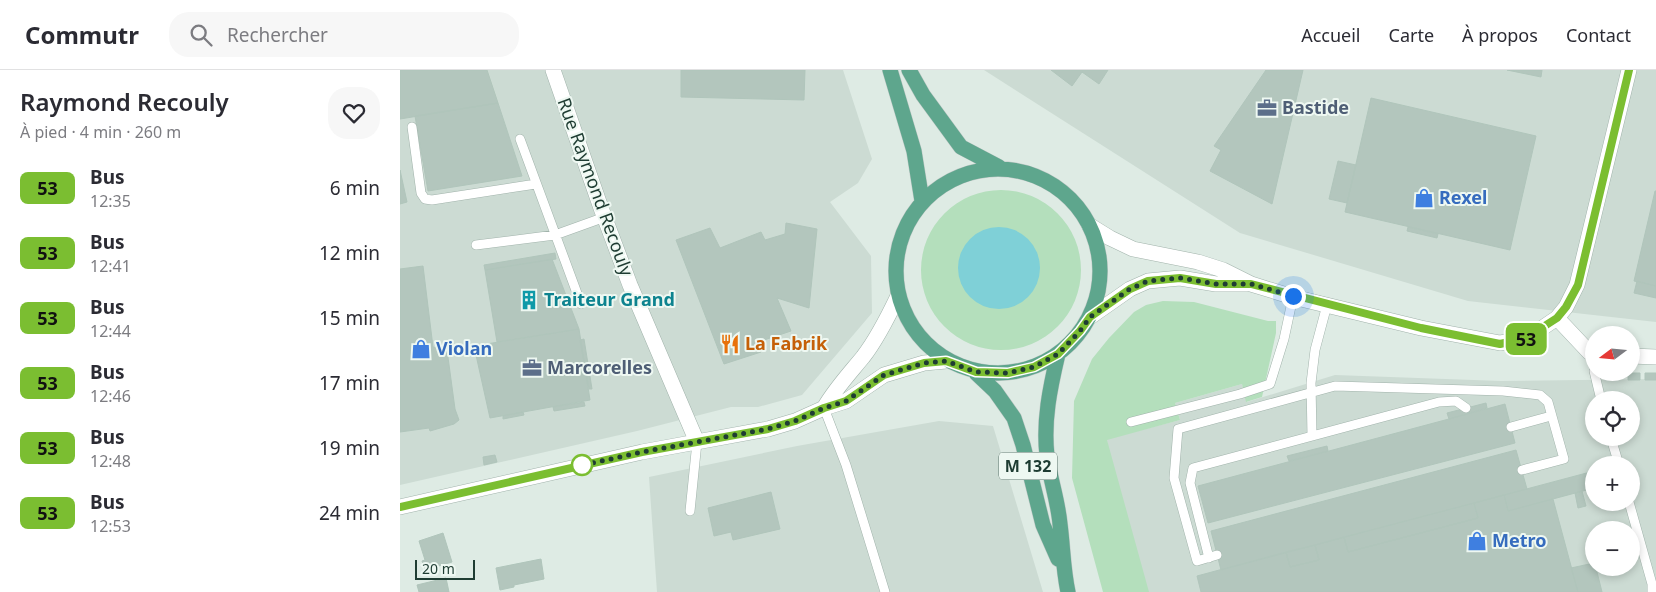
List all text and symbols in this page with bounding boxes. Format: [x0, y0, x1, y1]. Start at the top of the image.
search box [169, 12, 519, 57]
text: Commutr [25, 18, 139, 51]
icon: search [187, 21, 215, 49]
text: Rechercher [227, 22, 328, 48]
text: Accueil [1301, 23, 1361, 47]
text: Carte [1389, 23, 1434, 47]
text: À propos [1462, 23, 1538, 47]
text: Contact [1566, 23, 1631, 47]
text: Raymond Recouly [20, 85, 229, 118]
button: heart [328, 87, 380, 139]
street label: Rue Raymond Recouly [553, 94, 640, 280]
place label: Bastide [1282, 95, 1349, 119]
office icon: Bastide [1256, 97, 1278, 119]
text: À pied · 4 min · 260 m [20, 121, 181, 143]
text: Bus [90, 164, 125, 190]
text: 6 min [330, 175, 380, 201]
text: 53 [37, 176, 58, 200]
place label: Rexel [1439, 185, 1487, 209]
shop icon: Rexel [1413, 187, 1435, 209]
text: 12:35 [90, 190, 131, 212]
text: Bus [90, 229, 125, 255]
text: 12 min [319, 240, 380, 266]
text: 53 [37, 241, 58, 265]
text: 12:41 [90, 255, 131, 277]
your location [1281, 284, 1306, 309]
place label: Traiteur Grand [544, 287, 675, 311]
building icon: Traiteur Grand [518, 289, 540, 311]
text: Bus [90, 294, 125, 320]
text: 15 min [319, 305, 380, 331]
text: 53 [37, 306, 58, 330]
text: 12:44 [90, 320, 131, 342]
line badge: 53 [1504, 323, 1548, 355]
north arrow [1585, 326, 1640, 381]
map controls [1585, 326, 1640, 576]
text: 53 [1516, 327, 1536, 351]
place label: La Fabrik [745, 331, 828, 355]
restaurant icon: La Fabrik [719, 333, 741, 355]
place label: Violan [436, 336, 492, 360]
shop icon: Violan [410, 338, 432, 360]
place label: Marcorelles [547, 355, 652, 379]
office icon: Marcorelles [521, 357, 543, 379]
text: Bus [90, 359, 125, 385]
text: 17 min [319, 370, 380, 396]
text: 53 [37, 371, 58, 395]
text: 12:46 [90, 385, 131, 407]
button: locate [1585, 391, 1640, 446]
text: Bus [90, 424, 125, 450]
text: 19 min [319, 435, 380, 461]
text: 53 [37, 436, 58, 460]
text: 12:48 [90, 450, 131, 472]
road number: M 132 [999, 452, 1057, 480]
unlabelled marker [571, 454, 593, 476]
button: + [1585, 456, 1640, 511]
text: Bus [90, 489, 125, 515]
text: 24 min [319, 500, 380, 526]
text: 53 [37, 501, 58, 525]
text: 12:53 [90, 515, 131, 537]
button: − [1585, 521, 1640, 576]
place label: Metro [1492, 528, 1546, 552]
shop icon: Metro [1466, 530, 1488, 552]
scale bar [415, 557, 475, 580]
text: 20 m [422, 559, 455, 578]

